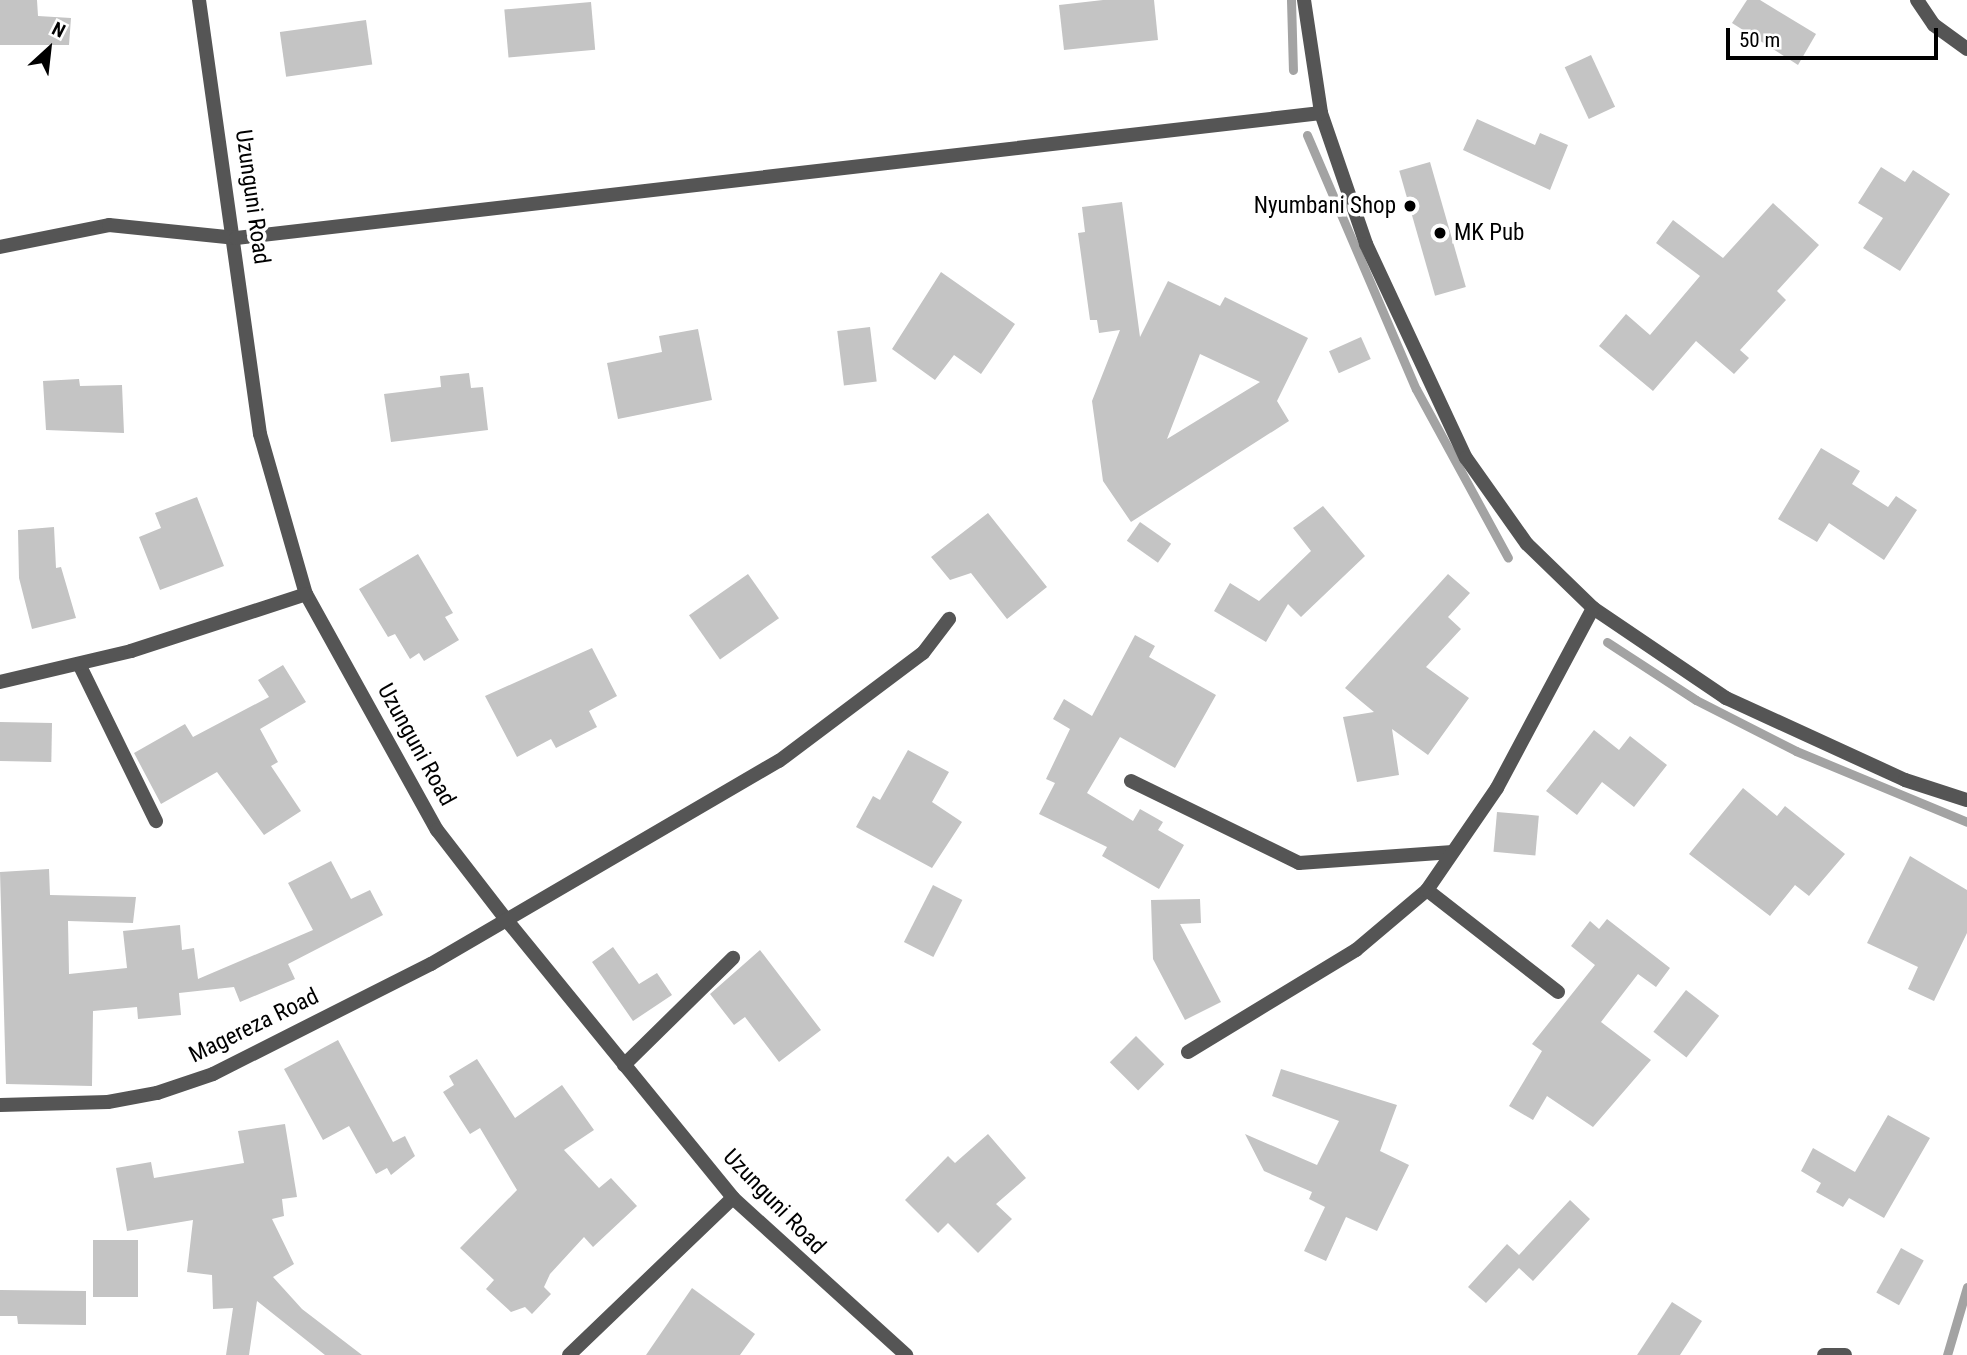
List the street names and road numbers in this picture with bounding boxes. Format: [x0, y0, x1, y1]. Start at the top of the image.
street label: Uzunguni Road [229, 128, 275, 266]
street label: Uzunguni Road [371, 679, 461, 811]
street label: Magereza Road [185, 983, 323, 1069]
street label: Uzunguni Road [717, 1144, 831, 1260]

